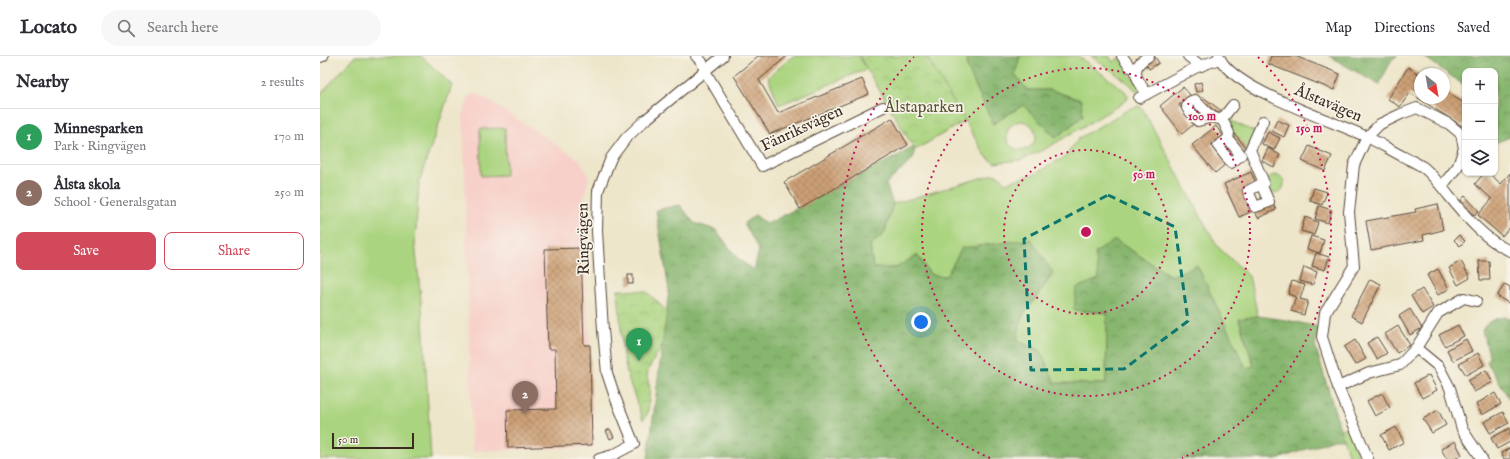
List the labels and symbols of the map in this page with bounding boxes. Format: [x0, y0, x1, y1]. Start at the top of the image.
north arrow [1414, 68, 1450, 104]
street label: Ålstavägen [1290, 79, 1366, 127]
park label: Ålstaparken [884, 96, 964, 118]
street label: Fänriksvägen [758, 101, 847, 157]
text: 100 m [1188, 109, 1217, 124]
text: 150 m [1296, 121, 1323, 136]
text: 50 m [1133, 167, 1156, 182]
street label: Ringvägen [573, 202, 595, 275]
centre of rings [1079, 225, 1093, 239]
your location [911, 312, 931, 332]
pin: 1 [626, 328, 652, 361]
pin: 2 [512, 381, 538, 414]
scale bar [332, 431, 414, 450]

